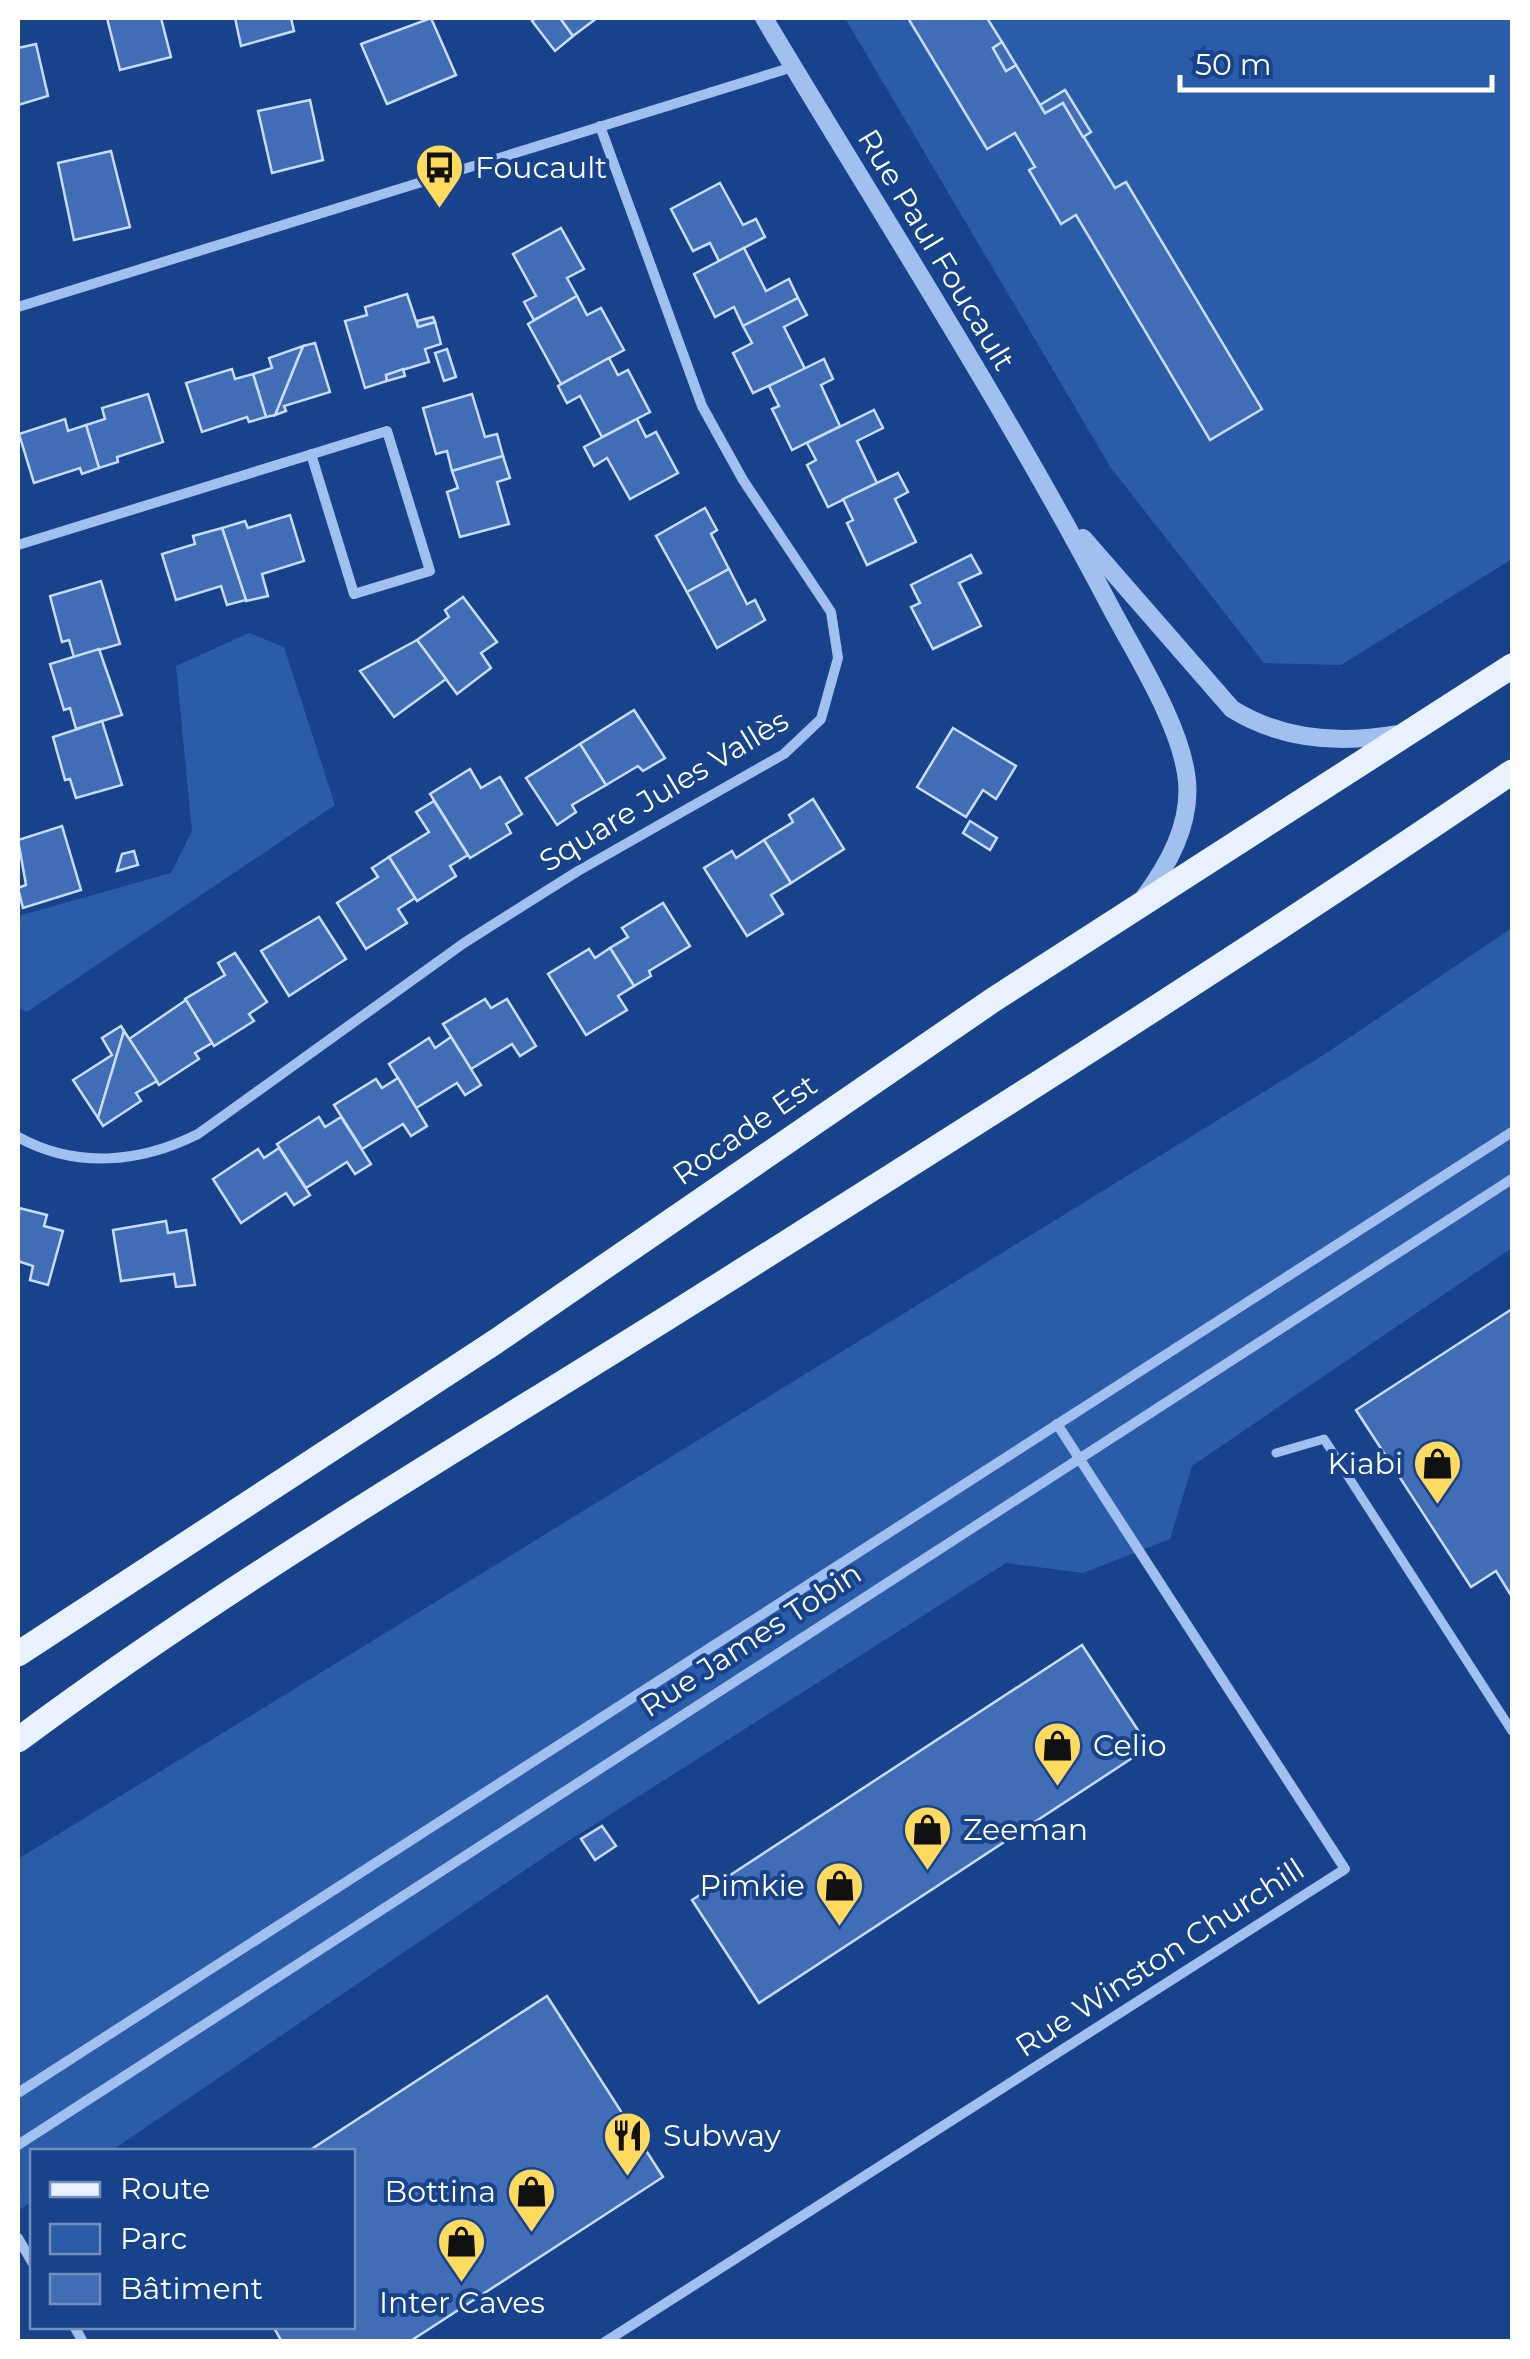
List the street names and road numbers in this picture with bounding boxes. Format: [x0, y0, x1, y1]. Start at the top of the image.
street label: Rue Paul Foucault [850, 122, 1023, 377]
street label: Square Jules Vallès [532, 702, 795, 880]
street label: Rocade Est [665, 1066, 824, 1193]
street label: Rue James Tobin [633, 1554, 868, 1725]
street label: Rue Winston Churchill [1008, 1850, 1311, 2065]

